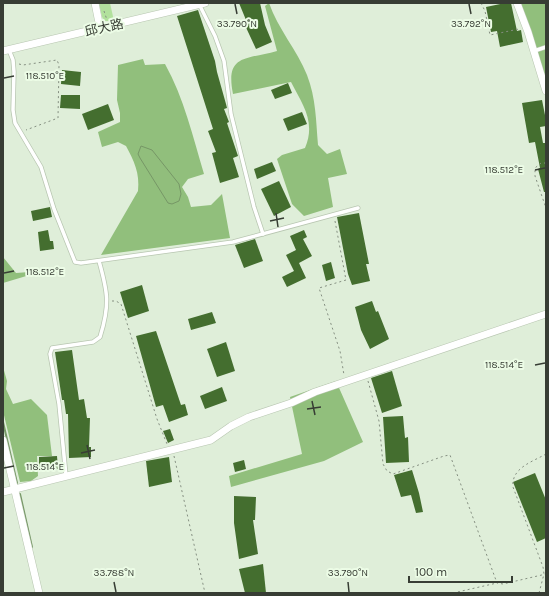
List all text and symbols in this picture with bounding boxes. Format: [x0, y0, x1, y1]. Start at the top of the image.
street label: 邱大路 [83, 16, 125, 39]
text: 33.790°N [217, 18, 257, 30]
text: 33.792°N [451, 18, 491, 30]
text: 118.510°E [26, 70, 64, 82]
text: 118.512°E [485, 164, 523, 176]
text: 118.512°E [26, 266, 64, 278]
text: 118.514°E [485, 359, 523, 371]
text: 118.514°E [26, 461, 64, 473]
scale bar [409, 558, 512, 584]
text: 100 m [415, 565, 447, 579]
text: 33.788°N [94, 567, 134, 579]
text: 33.790°N [328, 567, 368, 579]

